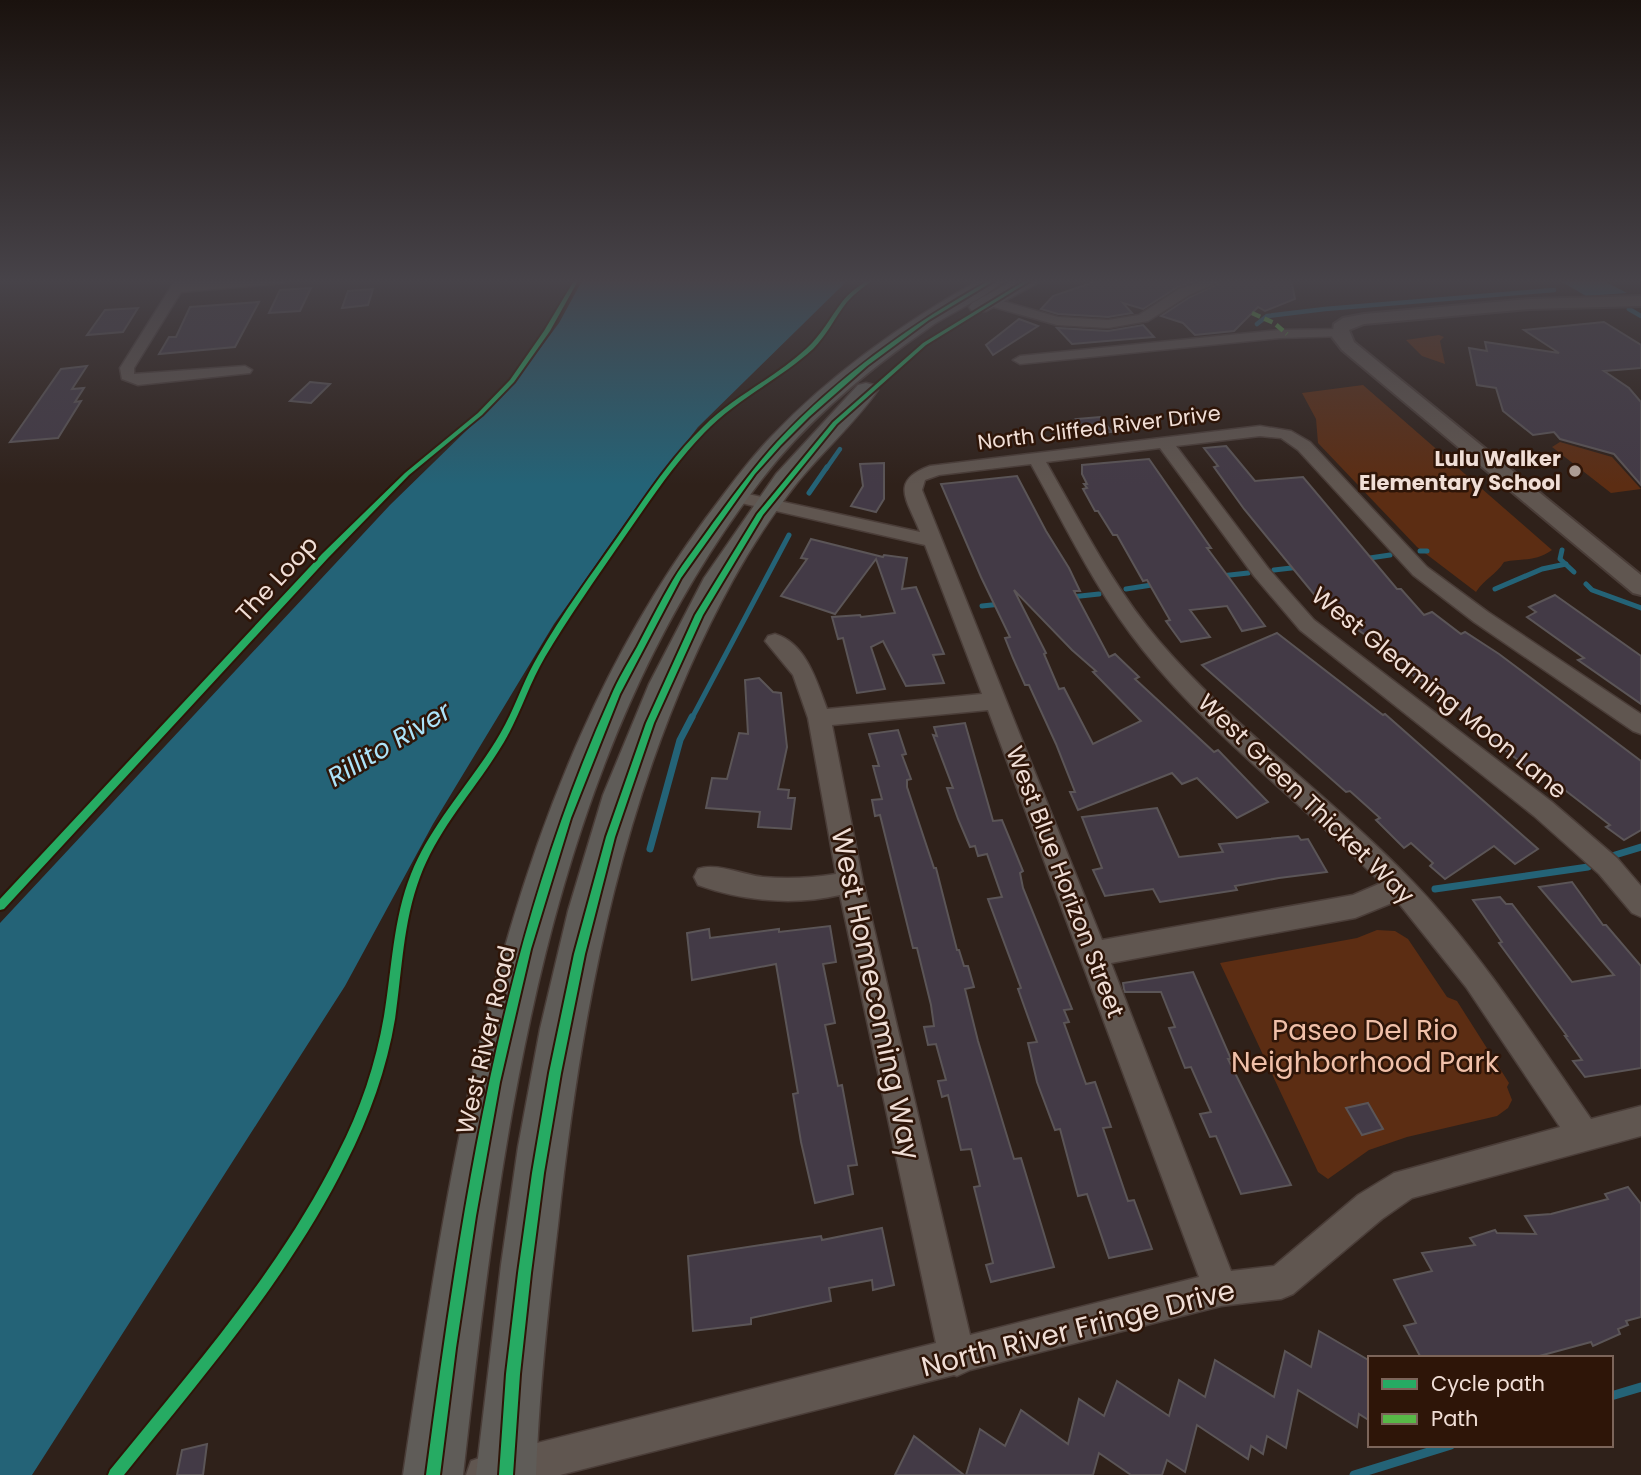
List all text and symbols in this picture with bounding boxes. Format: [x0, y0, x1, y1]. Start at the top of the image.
street label: North Cliffed River Drive [976, 398, 1222, 457]
place label: Lulu Walker Elementary School [1359, 444, 1561, 497]
marker: Lulu Walker Elementary School [1567, 463, 1583, 479]
street label: The Loop [228, 528, 325, 629]
street label: West Gleaming Moon Lane [1304, 579, 1574, 806]
street label: West Green Thicket Way [1191, 686, 1422, 911]
water label: Rillito River [321, 692, 458, 795]
street label: West Blue Horizon Street [998, 741, 1133, 1022]
street label: West Homecoming Way [821, 825, 930, 1163]
street label: West River Road [448, 942, 523, 1137]
park label: Paseo Del Rio Neighborhood Park [1231, 1011, 1500, 1082]
street label: North River Fringe Drive [917, 1271, 1239, 1386]
legend [1368, 1356, 1613, 1447]
text: Cycle path [1431, 1369, 1545, 1398]
text: Path [1431, 1404, 1478, 1433]

